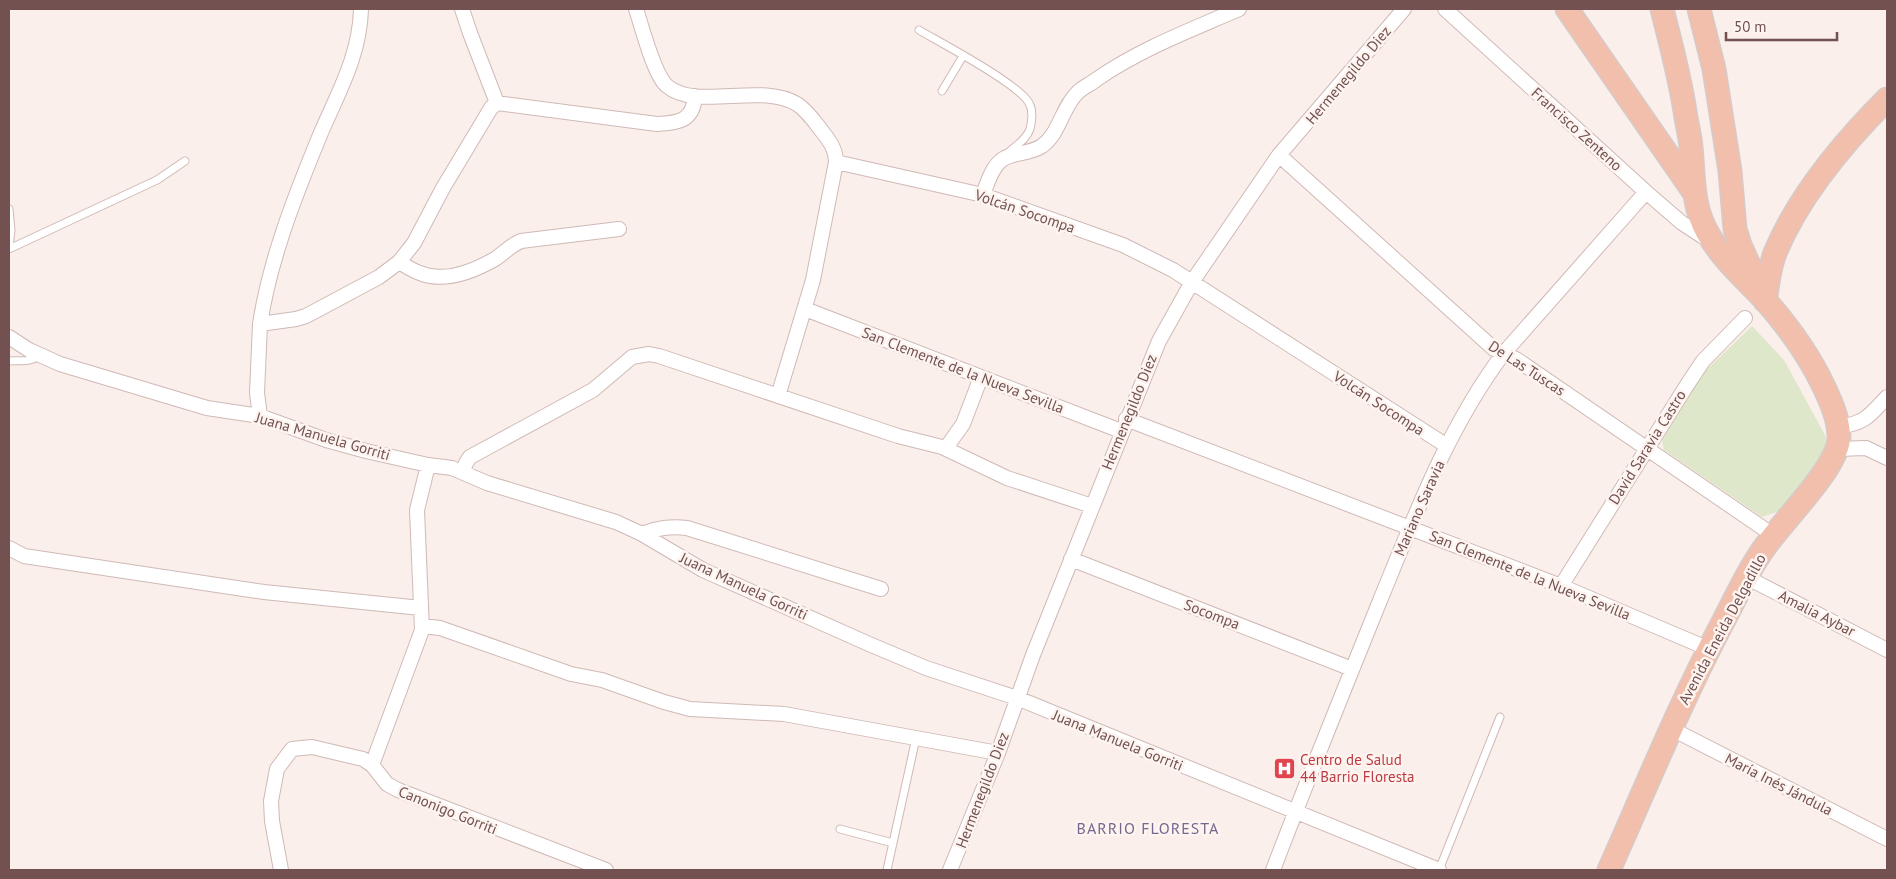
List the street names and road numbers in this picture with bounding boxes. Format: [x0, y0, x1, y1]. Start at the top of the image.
street label: Hermenegildo Diez [1301, 22, 1395, 128]
street label: Francisco Zenteno [1528, 83, 1626, 175]
street label: Volcán Socompa [971, 185, 1078, 237]
street label: San Clemente de la Nueva Sevilla [859, 323, 1067, 417]
street label: De Las Tuscas [1485, 336, 1569, 400]
street label: Hermenegildo Diez [1097, 351, 1161, 473]
street label: Volcán Socompa [1329, 366, 1428, 439]
street label: David Saravia Castro [1604, 386, 1690, 508]
street label: Juana Manuela Gorriti [253, 407, 392, 464]
street label: Mariano Saravia [1389, 457, 1449, 559]
street label: San Clemente de la Nueva Sevilla [1427, 526, 1633, 624]
street label: Juana Manuela Gorriti [676, 548, 811, 624]
street label: Avenida Eneida Delgadillo [1674, 550, 1770, 708]
street label: Amalia Aybar [1775, 586, 1859, 640]
street label: Socompa [1181, 595, 1243, 633]
street label: Juana Manuela Gorriti [1049, 705, 1186, 775]
street label: Hermenegildo Diez [951, 729, 1013, 851]
street label: María Inés Jándula [1722, 749, 1836, 819]
street label: Canonigo Gorriti [396, 782, 500, 838]

